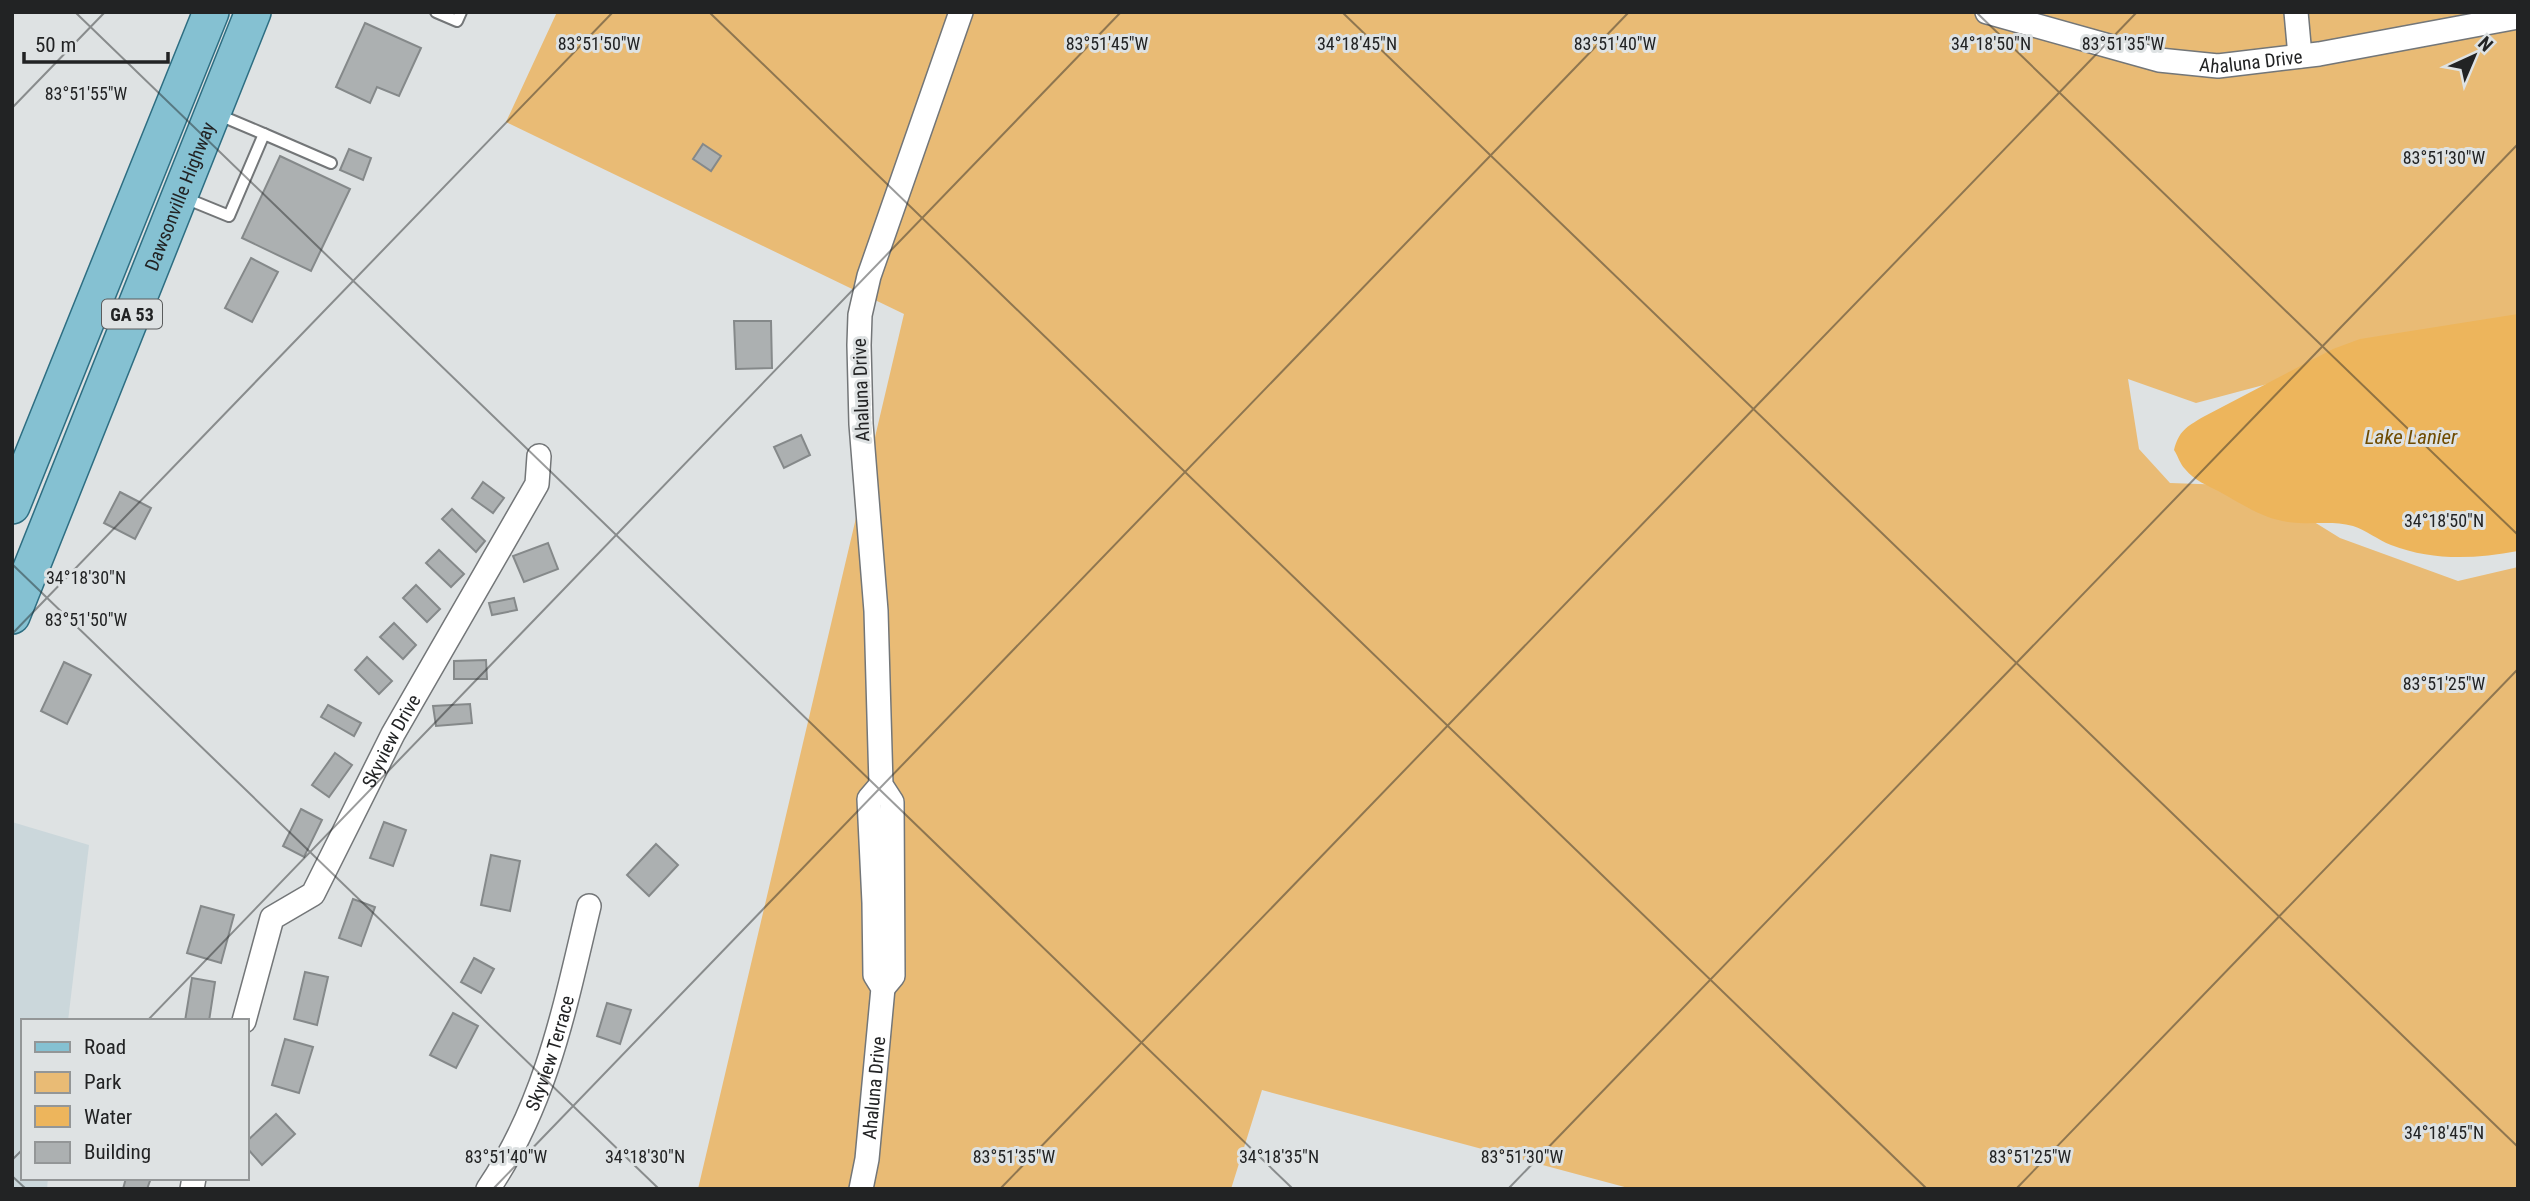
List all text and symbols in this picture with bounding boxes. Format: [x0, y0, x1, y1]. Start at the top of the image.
scale bar [24, 21, 168, 65]
north arrow [2439, 21, 2509, 91]
text: N [2473, 32, 2498, 56]
text: 50 m [35, 33, 76, 57]
text: 83°51'50"W [558, 33, 641, 54]
text: 83°51'45"W [1066, 33, 1149, 54]
text: 34°18'45"N [1317, 33, 1397, 54]
text: 83°51'40"W [1574, 33, 1657, 54]
text: 34°18'50"N [1951, 33, 2031, 54]
text: 83°51'35"W [2082, 33, 2165, 54]
street label: Ahaluna Drive [2198, 45, 2304, 78]
text: 83°51'55"W [45, 83, 128, 104]
street label: Dawsonville Highway [139, 118, 220, 274]
text: 83°51'30"W [2403, 147, 2486, 168]
road number: GA 53 [102, 300, 162, 328]
street label: Ahaluna Drive [848, 338, 874, 442]
water label: Lake Lanier [2365, 425, 2458, 449]
text: 34°18'50"N [2404, 510, 2484, 531]
text: 34°18'30"N [46, 567, 126, 588]
text: 83°51'50"W [45, 609, 128, 630]
text: 83°51'25"W [2403, 673, 2486, 694]
street label: Skyview Drive [357, 690, 425, 791]
street label: Skyview Terrace [520, 993, 579, 1114]
legend [21, 1019, 248, 1180]
text: Road [84, 1035, 126, 1059]
street label: Ahaluna Drive [857, 1035, 890, 1140]
text: Park [84, 1070, 122, 1094]
text: Water [84, 1105, 132, 1129]
text: 34°18'45"N [2404, 1122, 2484, 1143]
text: Building [84, 1140, 151, 1164]
text: 83°51'40"W [465, 1146, 548, 1167]
text: 34°18'30"N [605, 1146, 685, 1167]
text: 83°51'35"W [973, 1146, 1056, 1167]
text: 34°18'35"N [1239, 1146, 1319, 1167]
text: 83°51'30"W [1481, 1146, 1564, 1167]
text: 83°51'25"W [1989, 1146, 2072, 1167]

